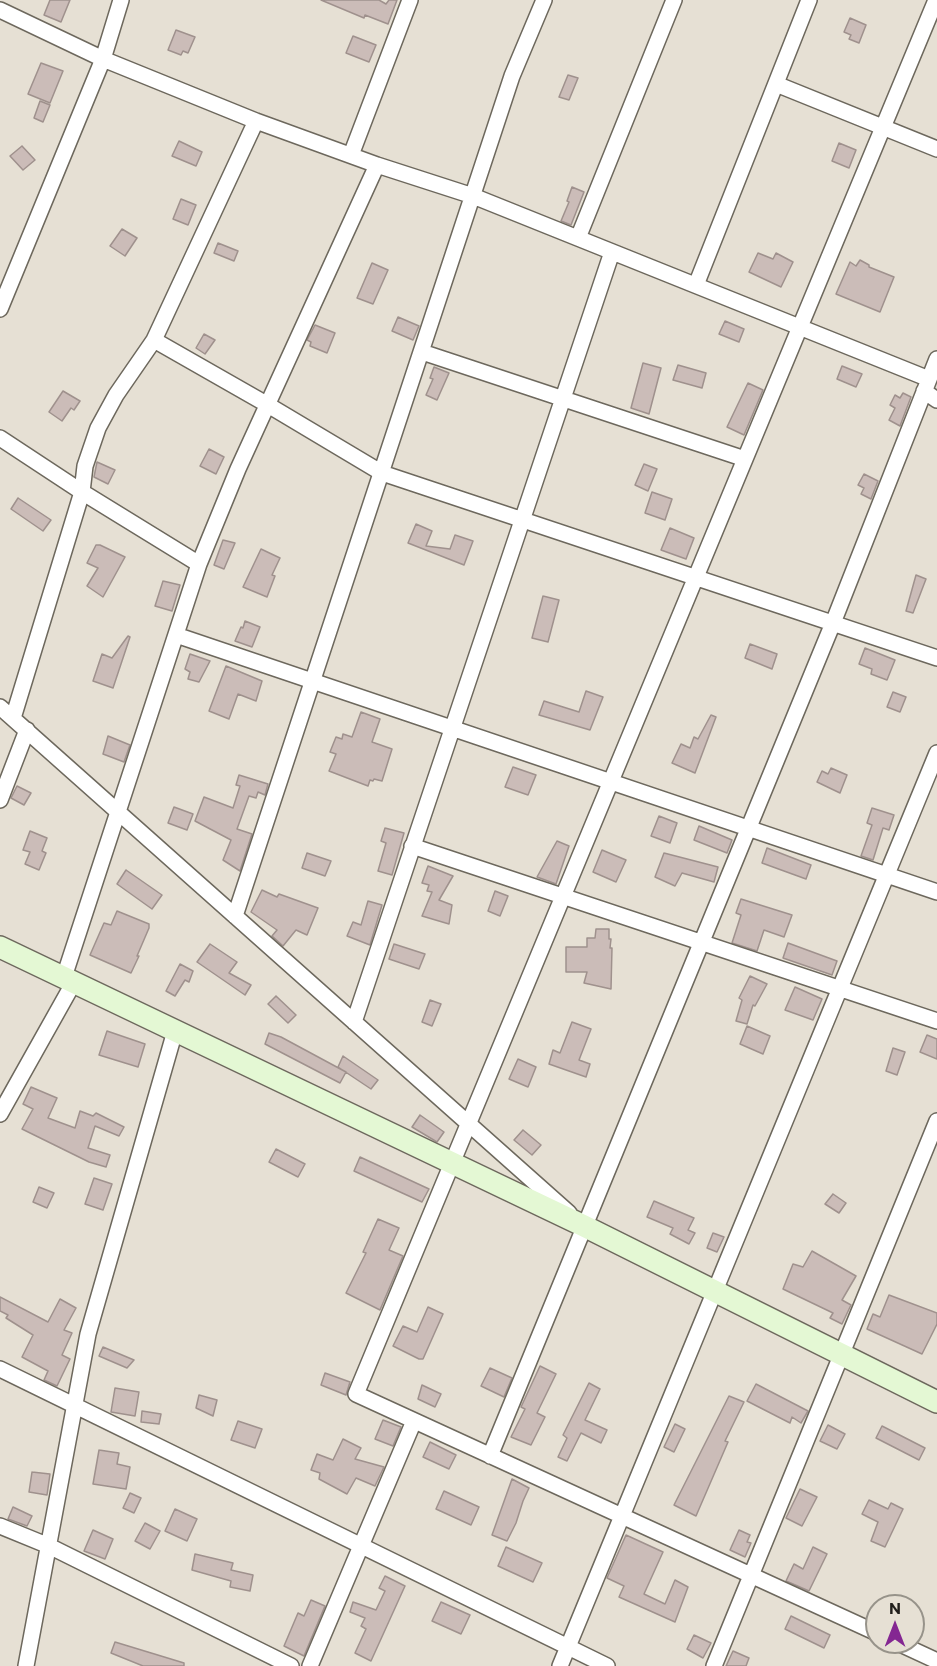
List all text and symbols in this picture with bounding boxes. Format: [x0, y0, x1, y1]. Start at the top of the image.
north arrow [865, 1594, 925, 1654]
text: N [889, 1598, 901, 1617]

